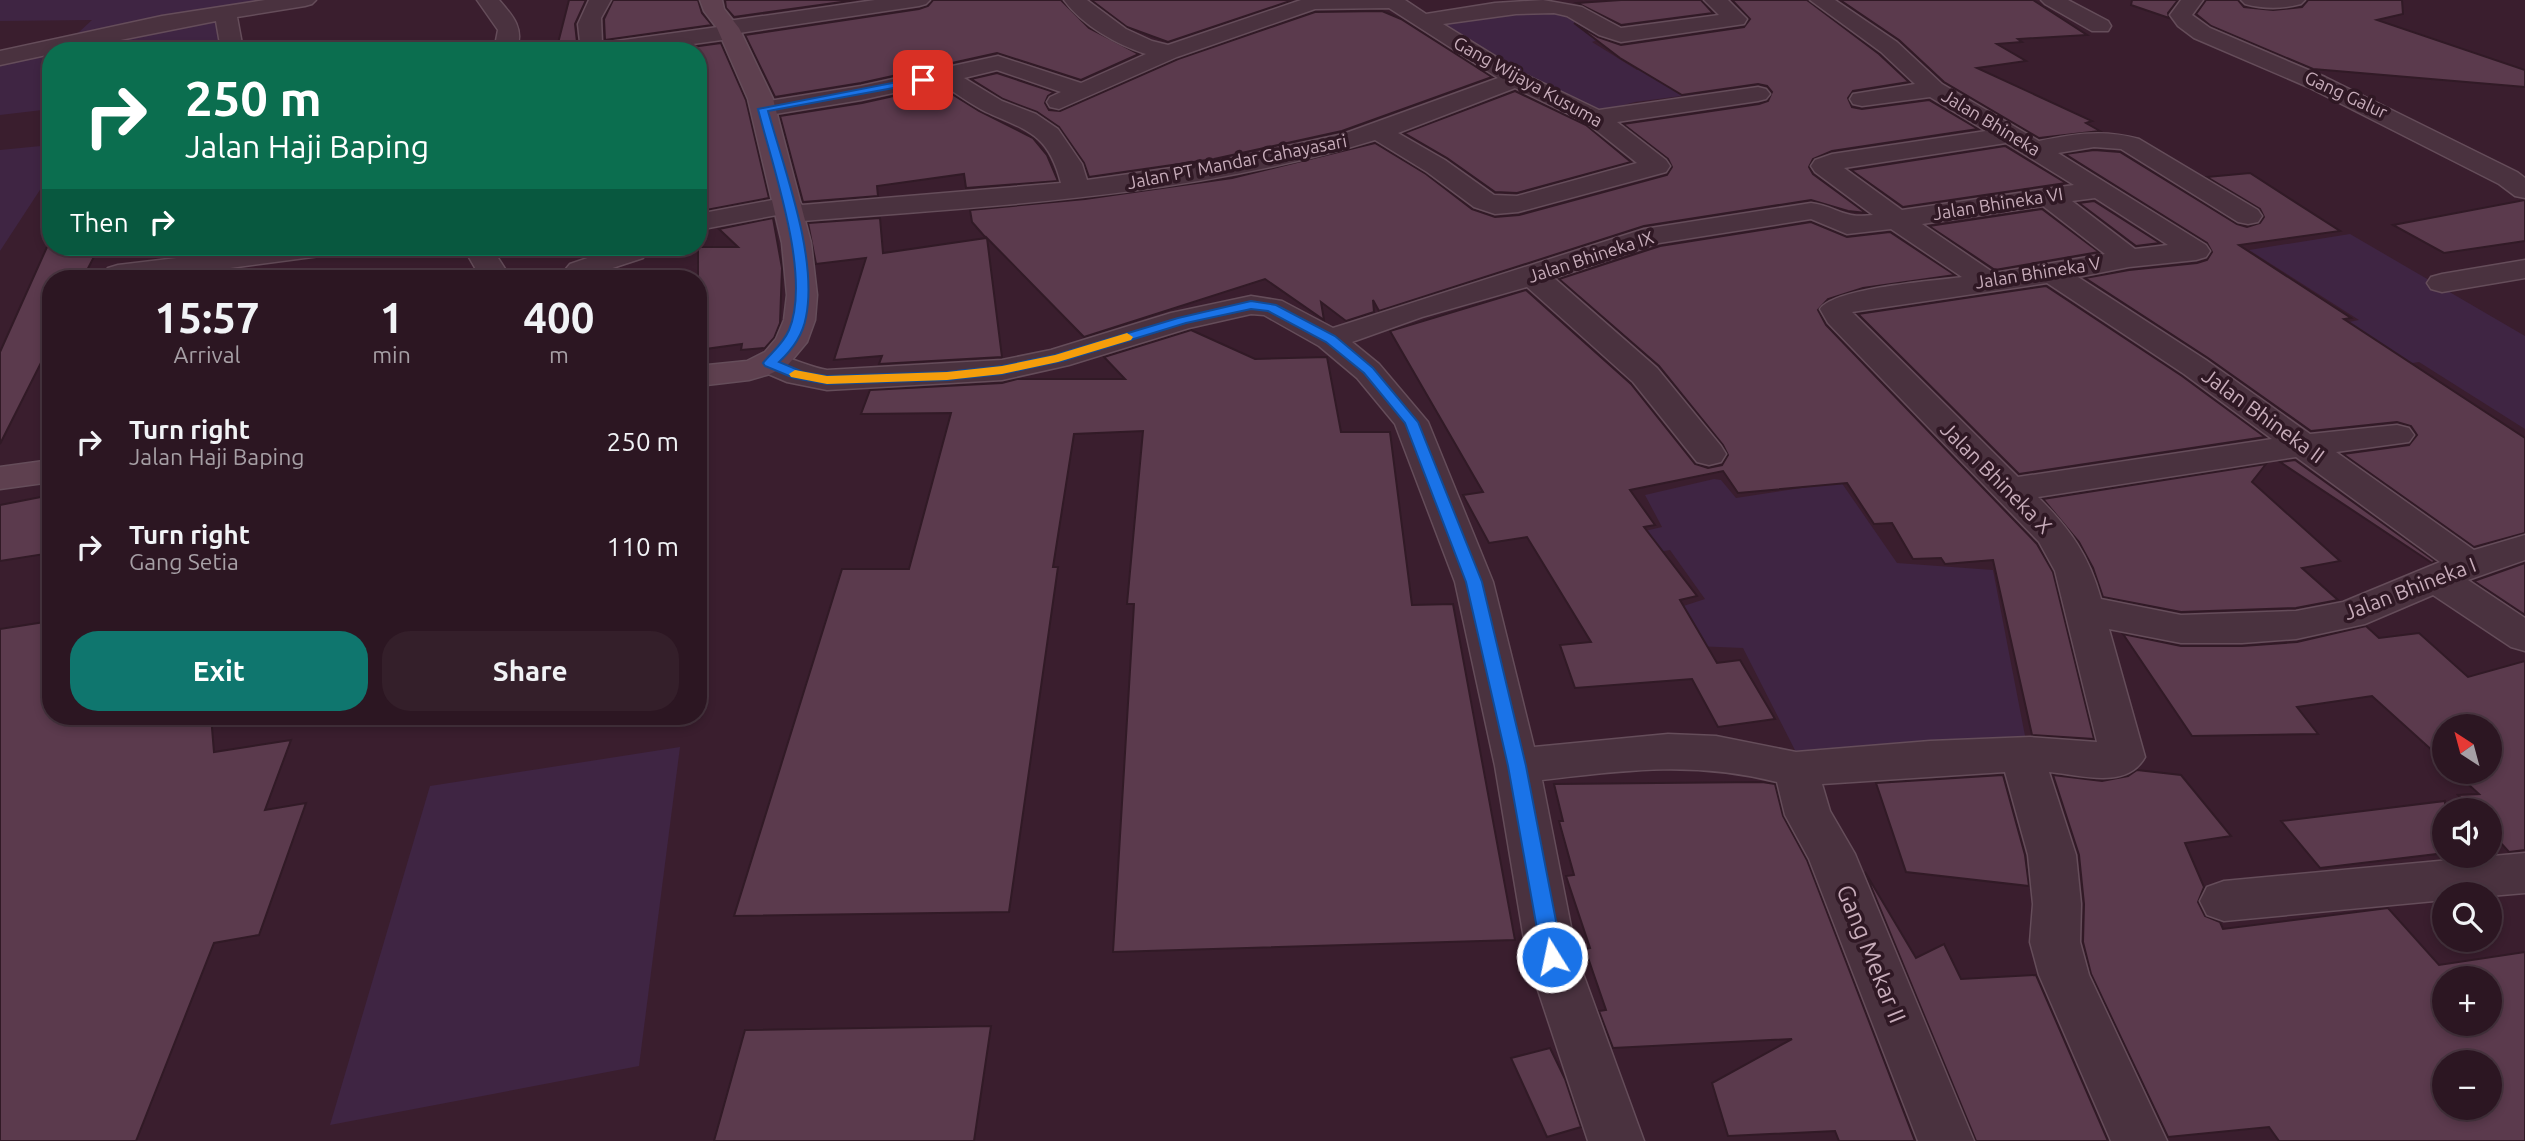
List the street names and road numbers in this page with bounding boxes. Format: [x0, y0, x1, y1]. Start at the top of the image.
street label: Gang Wijaya Kusuma [1451, 32, 1606, 130]
street label: Gang Galur [2302, 66, 2391, 122]
street label: Jalan Bhineka [1939, 85, 2044, 159]
street label: Jalan PT Mandar Cahayasari [1125, 130, 1348, 192]
street label: Jalan Bhineka VI [1931, 183, 2064, 223]
street label: Jalan Bhineka IX [1525, 226, 1656, 286]
street label: Jalan Bhineka V [1974, 252, 2103, 292]
street label: Jalan Bhineka II [2198, 363, 2329, 468]
street label: Jalan Bhineka X [1936, 417, 2057, 538]
street label: Jalan Bhineka I [2340, 552, 2479, 624]
street label: Gang Mekar II [1831, 881, 1911, 1027]

